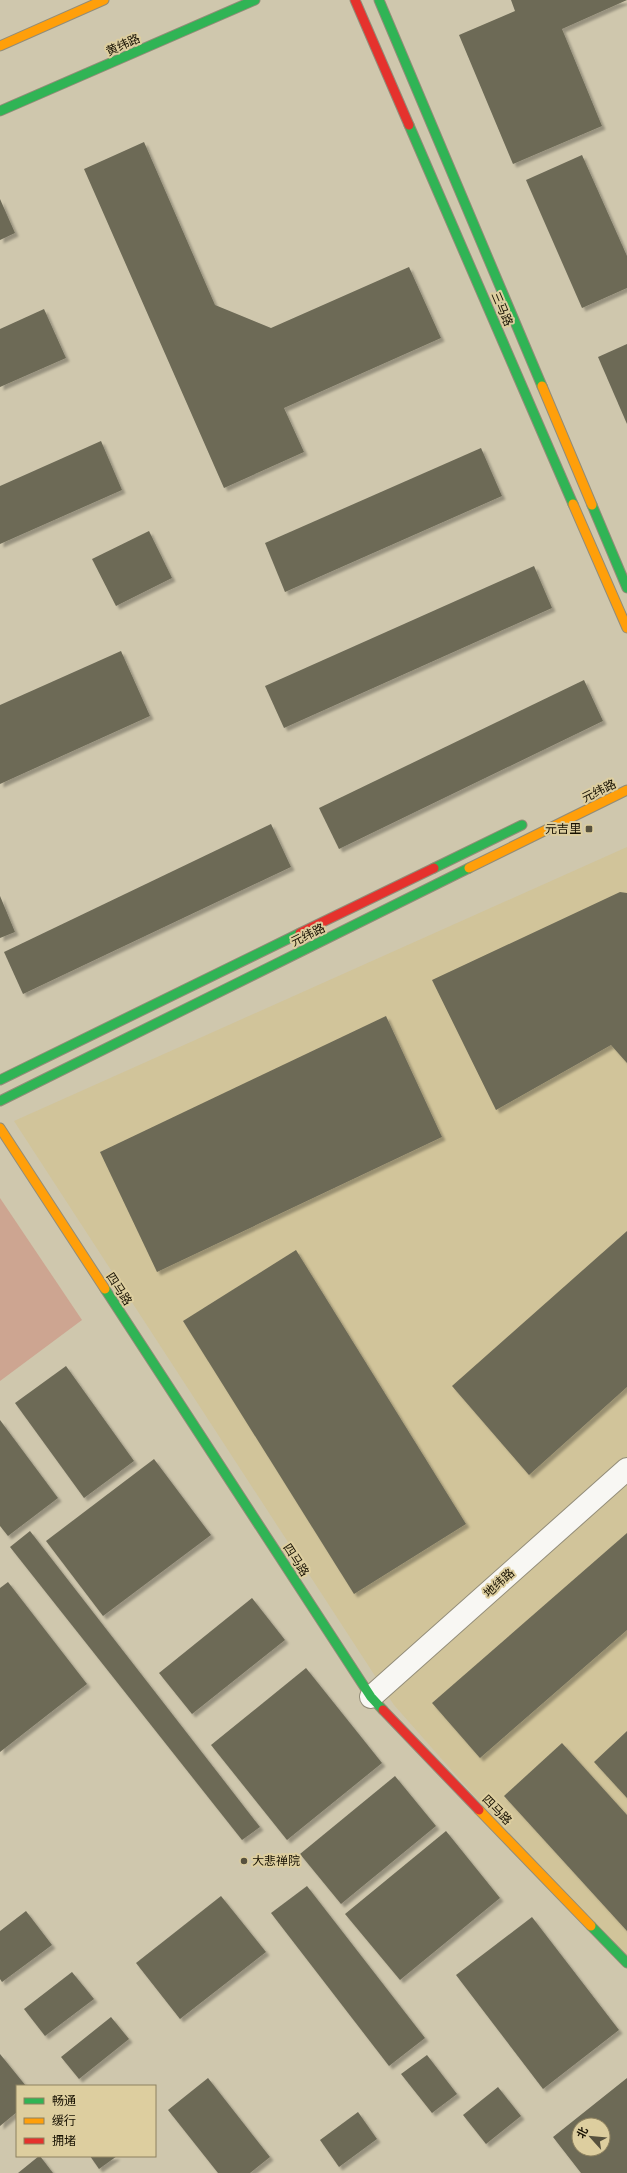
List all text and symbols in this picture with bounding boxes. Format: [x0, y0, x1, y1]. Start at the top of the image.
street label: 黄纬路 [104, 31, 142, 59]
street label: 三马路 [489, 290, 515, 328]
street label: 元纬路 [580, 777, 618, 805]
place label: 元吉里 [545, 822, 581, 836]
marker: 元吉里 [584, 824, 594, 834]
street label: 元纬路 [289, 921, 327, 949]
street label: 四马路 [103, 1270, 135, 1308]
street label: 四马路 [280, 1541, 312, 1579]
street label: 地纬路 [481, 1566, 517, 1600]
street label: 四马路 [479, 1792, 515, 1828]
place label: 大悲禅院 [252, 1854, 300, 1868]
marker: 大悲禅院 [239, 1856, 249, 1866]
legend [16, 2085, 156, 2157]
text: 畅通 [52, 2094, 76, 2108]
text: 缓行 [52, 2114, 76, 2128]
north arrow [571, 2117, 611, 2157]
text: 北 [574, 2125, 591, 2141]
text: 拥堵 [52, 2134, 76, 2148]

